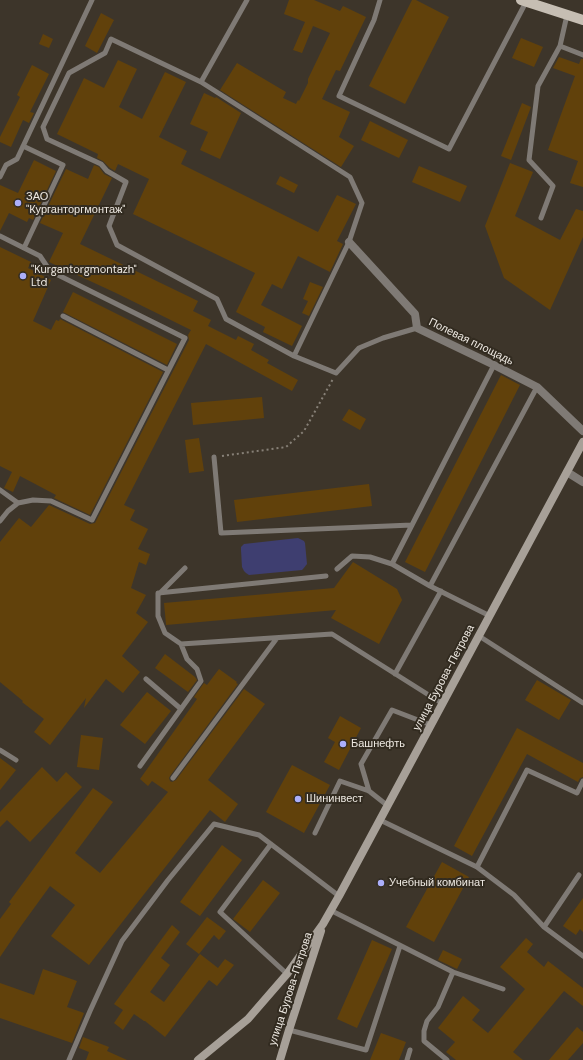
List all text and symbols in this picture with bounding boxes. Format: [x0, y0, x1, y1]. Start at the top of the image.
place label: ЗАО "Курганторгмонтаж" [26, 190, 126, 216]
marker: ЗАО "Курганторгмонтаж" [13, 198, 23, 208]
place label: "Kurgantorgmontazh" Ltd [31, 263, 137, 289]
marker: "Kurgantorgmontazh" Ltd [18, 271, 28, 281]
street label: Полевая площадь [426, 316, 516, 368]
street label: улица Бурова-Петрова [410, 623, 478, 733]
place label: Башнефть [351, 737, 405, 751]
marker: Башнефть [338, 739, 348, 749]
place label: Шининвест [306, 792, 363, 806]
marker: Шининвест [293, 794, 303, 804]
place label: Учебный комбинат [389, 876, 485, 890]
marker: Учебный комбинат [376, 878, 386, 888]
street label: улица Бурова-Петрова [266, 931, 316, 1047]

